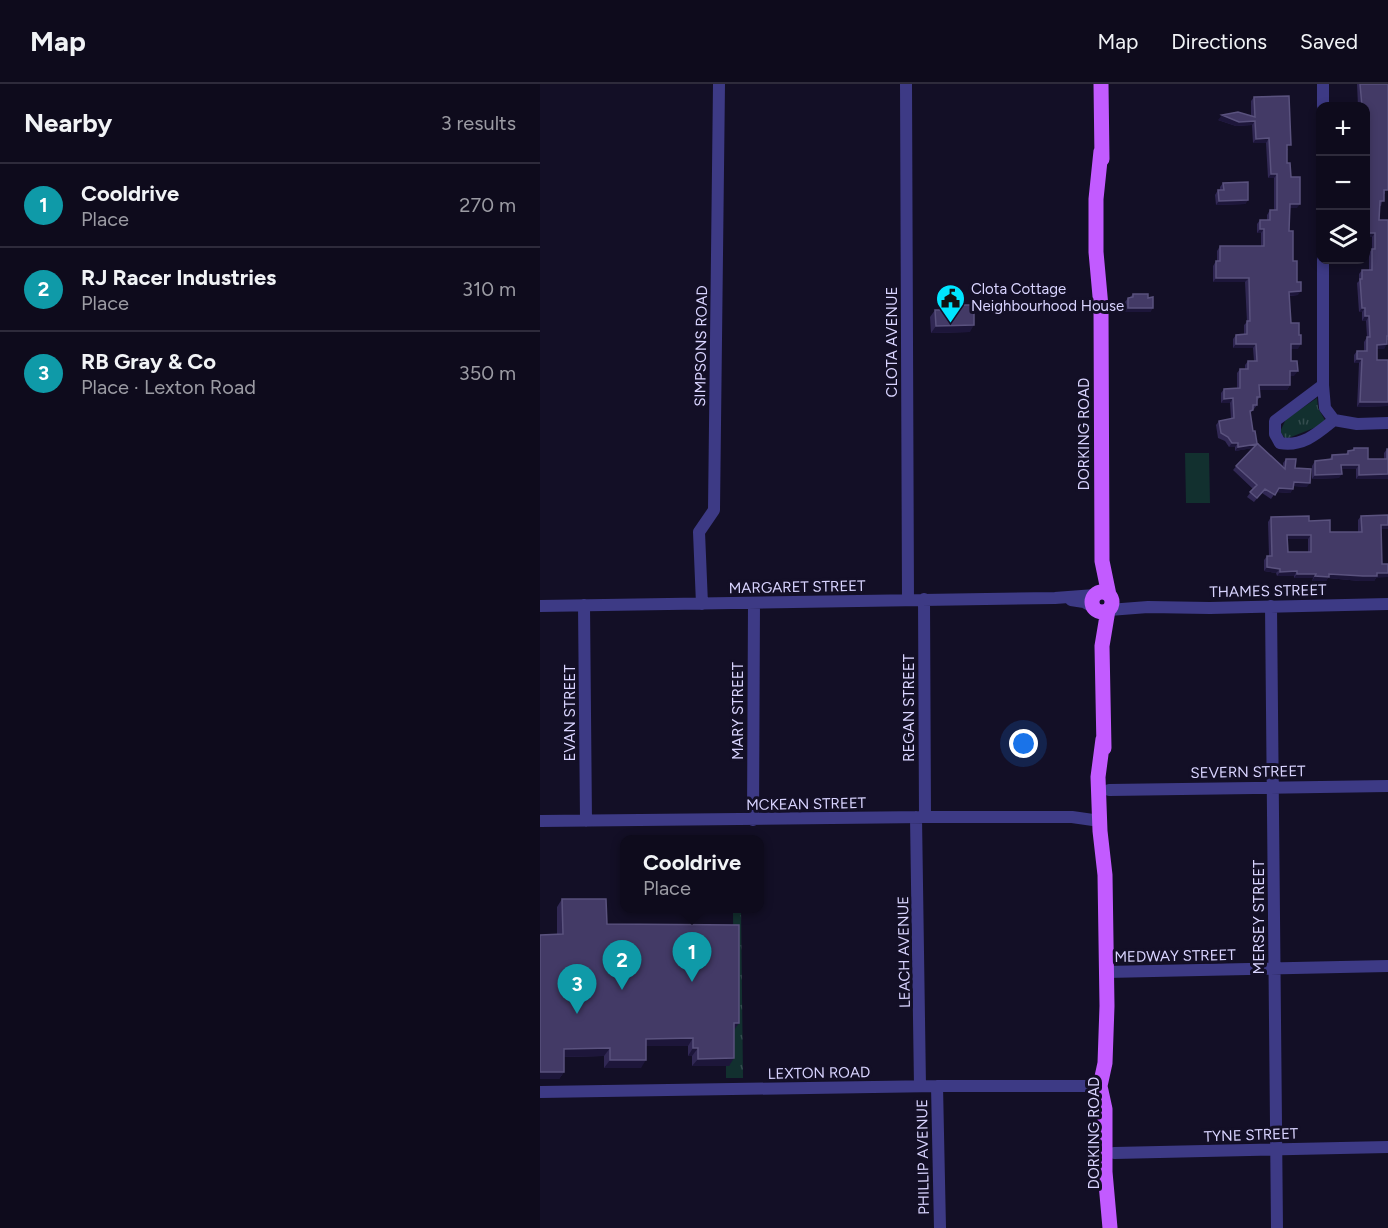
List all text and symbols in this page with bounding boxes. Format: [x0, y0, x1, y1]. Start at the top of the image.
text: Map [30, 24, 86, 58]
text: Map [1097, 29, 1138, 54]
text: Directions [1171, 29, 1267, 54]
text: Saved [1300, 29, 1358, 54]
map controls [1316, 102, 1370, 264]
button: + [1316, 102, 1370, 156]
text: Nearby [24, 107, 112, 139]
text: 3 results [441, 111, 516, 135]
button: − [1316, 156, 1370, 210]
text: Cooldrive [81, 180, 179, 207]
text: 1 [39, 193, 48, 217]
text: 270 m [459, 193, 516, 217]
text: Place [81, 207, 129, 231]
button: layers [1316, 210, 1370, 264]
text: RJ Racer Industries [81, 264, 276, 291]
text: 2 [38, 277, 49, 301]
text: 310 m [462, 277, 516, 301]
place label: Clota Cottage Neighbourhood House [971, 280, 1124, 315]
public building icon: Clota Cottage Neighbourhood House [934, 282, 966, 324]
street label: SIMPSONS ROAD [691, 285, 711, 407]
street label: CLOTA AVENUE [883, 287, 901, 397]
text: Place [81, 291, 129, 315]
text: RB Gray & Co [81, 348, 216, 375]
text: 3 [38, 361, 49, 385]
text: 350 m [459, 361, 516, 385]
text: Place · Lexton Road [81, 375, 256, 399]
street label: DORKING ROAD [1075, 378, 1093, 490]
street label: MARGARET STREET [728, 577, 866, 597]
street label: THAMES STREET [1209, 581, 1327, 601]
street label: REGAN STREET [900, 653, 918, 762]
street label: MARY STREET [729, 661, 747, 760]
street label: EVAN STREET [561, 664, 579, 762]
your location [1009, 729, 1038, 758]
street label: SEVERN STREET [1190, 762, 1306, 782]
street label: MCKEAN STREET [746, 794, 867, 814]
popup [620, 835, 764, 913]
text: Cooldrive [643, 849, 741, 876]
street label: MERSEY STREET [1250, 859, 1268, 974]
text: Place [643, 876, 691, 900]
street label: LEACH AVENUE [894, 896, 914, 1008]
pin: 1 [672, 932, 712, 982]
pin: 2 [602, 940, 641, 990]
street label: MEDWAY STREET [1114, 946, 1237, 966]
pin: 3 [558, 964, 597, 1014]
street label: LEXTON ROAD [768, 1063, 870, 1083]
street label: DORKING ROAD [1085, 1077, 1103, 1189]
street label: PHILLIP AVENUE [913, 1099, 933, 1215]
street label: TYNE STREET [1203, 1124, 1299, 1146]

